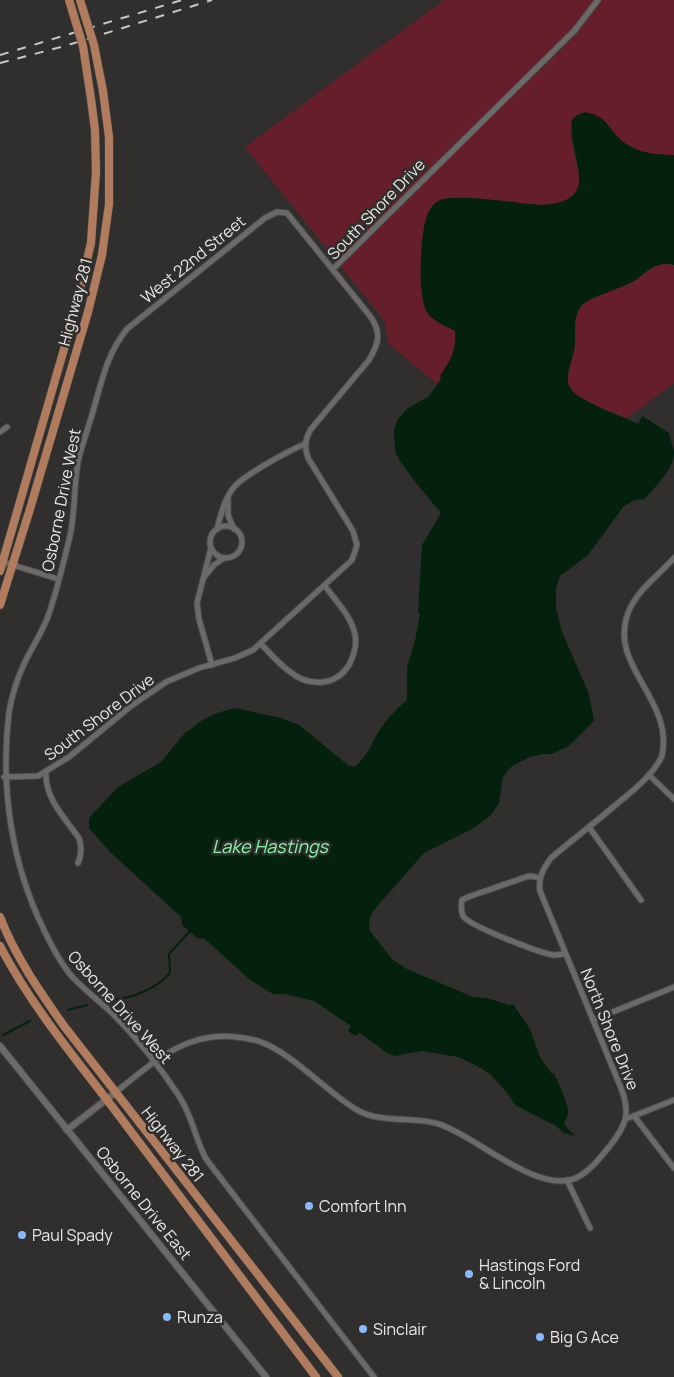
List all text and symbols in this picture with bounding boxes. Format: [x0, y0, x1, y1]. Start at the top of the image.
street label: South Shore Drive [322, 154, 430, 264]
street label: West 22nd Street [136, 210, 250, 308]
street label: Highway 281 [53, 256, 97, 348]
street label: Osborne Drive West [36, 427, 86, 573]
street label: South Shore Drive [40, 668, 158, 766]
water label: Lake Hastings [212, 834, 330, 858]
street label: Osborne Drive West [63, 946, 177, 1068]
street label: North Shore Drive [576, 965, 644, 1093]
street label: Highway 281 [137, 1102, 209, 1186]
street label: Osborne Drive East [91, 1142, 197, 1264]
place label: Comfort Inn [319, 1195, 406, 1217]
marker: Comfort Inn [303, 1200, 315, 1212]
place label: Paul Spady [32, 1224, 113, 1246]
marker: Paul Spady [16, 1229, 28, 1241]
place label: Hastings Ford & Lincoln [479, 1254, 580, 1294]
marker: Hastings Ford & Lincoln [463, 1268, 475, 1280]
place label: Runza [177, 1306, 223, 1328]
marker: Runza [161, 1311, 173, 1323]
place label: Sinclair [373, 1318, 427, 1340]
marker: Sinclair [357, 1323, 369, 1335]
place label: Big G Ace [550, 1326, 619, 1348]
marker: Big G Ace [534, 1331, 546, 1343]

